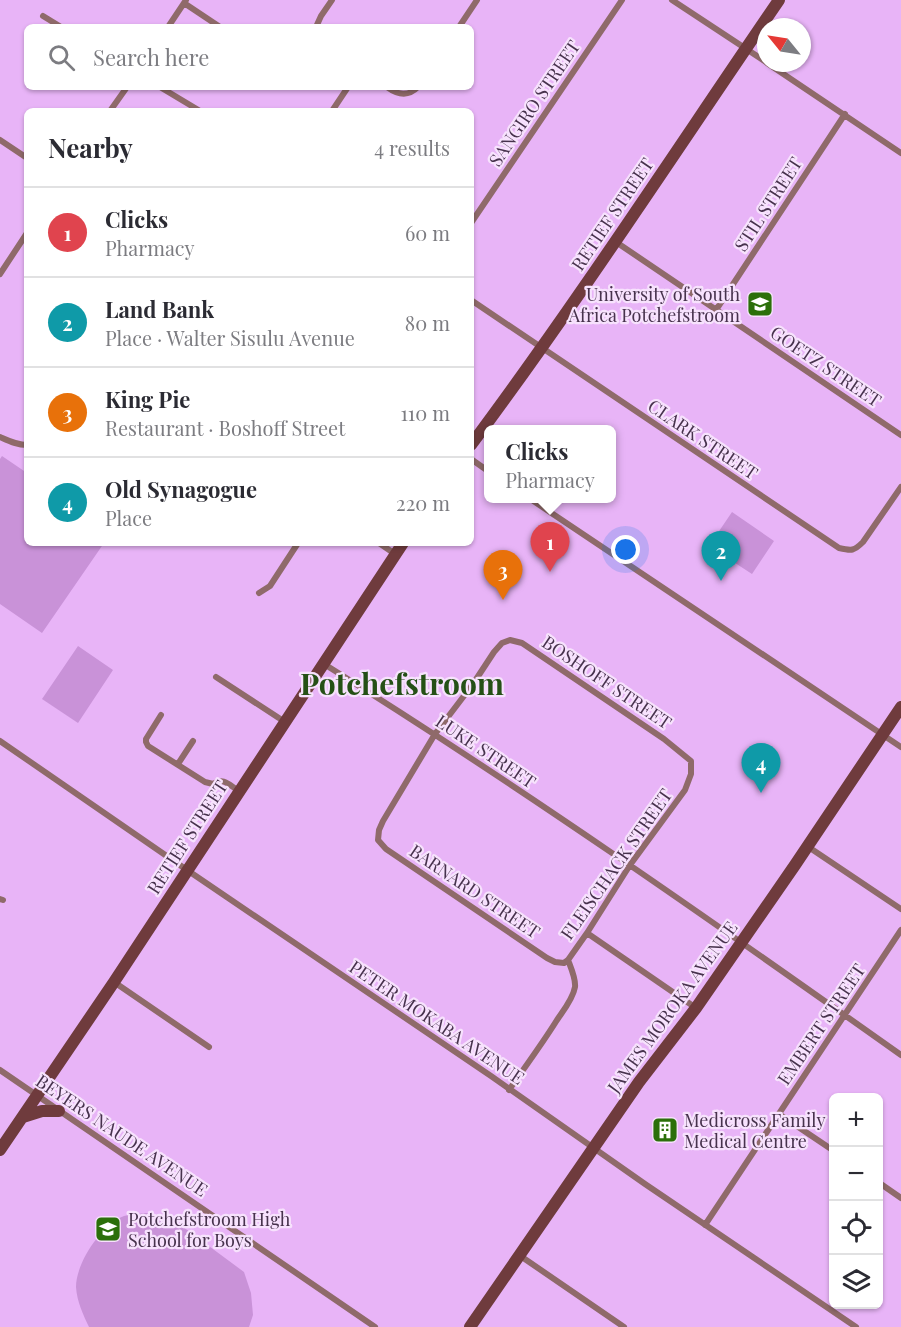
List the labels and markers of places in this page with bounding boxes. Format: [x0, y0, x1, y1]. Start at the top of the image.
place label: University of South Africa Potchefstroom [568, 282, 740, 327]
school or university icon: University of South Africa Potchefstroom [745, 289, 775, 319]
pin: 1 [530, 522, 570, 572]
pin: 2 [702, 532, 740, 581]
pin: 3 [484, 550, 522, 600]
pin: 4 [742, 744, 780, 793]
place label: Medicross Family Medical Centre [684, 1108, 825, 1153]
building icon: Medicross Family Medical Centre [650, 1115, 680, 1145]
place label: Potchefstroom High School for Boys [128, 1207, 291, 1252]
school or university icon: Potchefstroom High School for Boys [93, 1214, 123, 1244]

